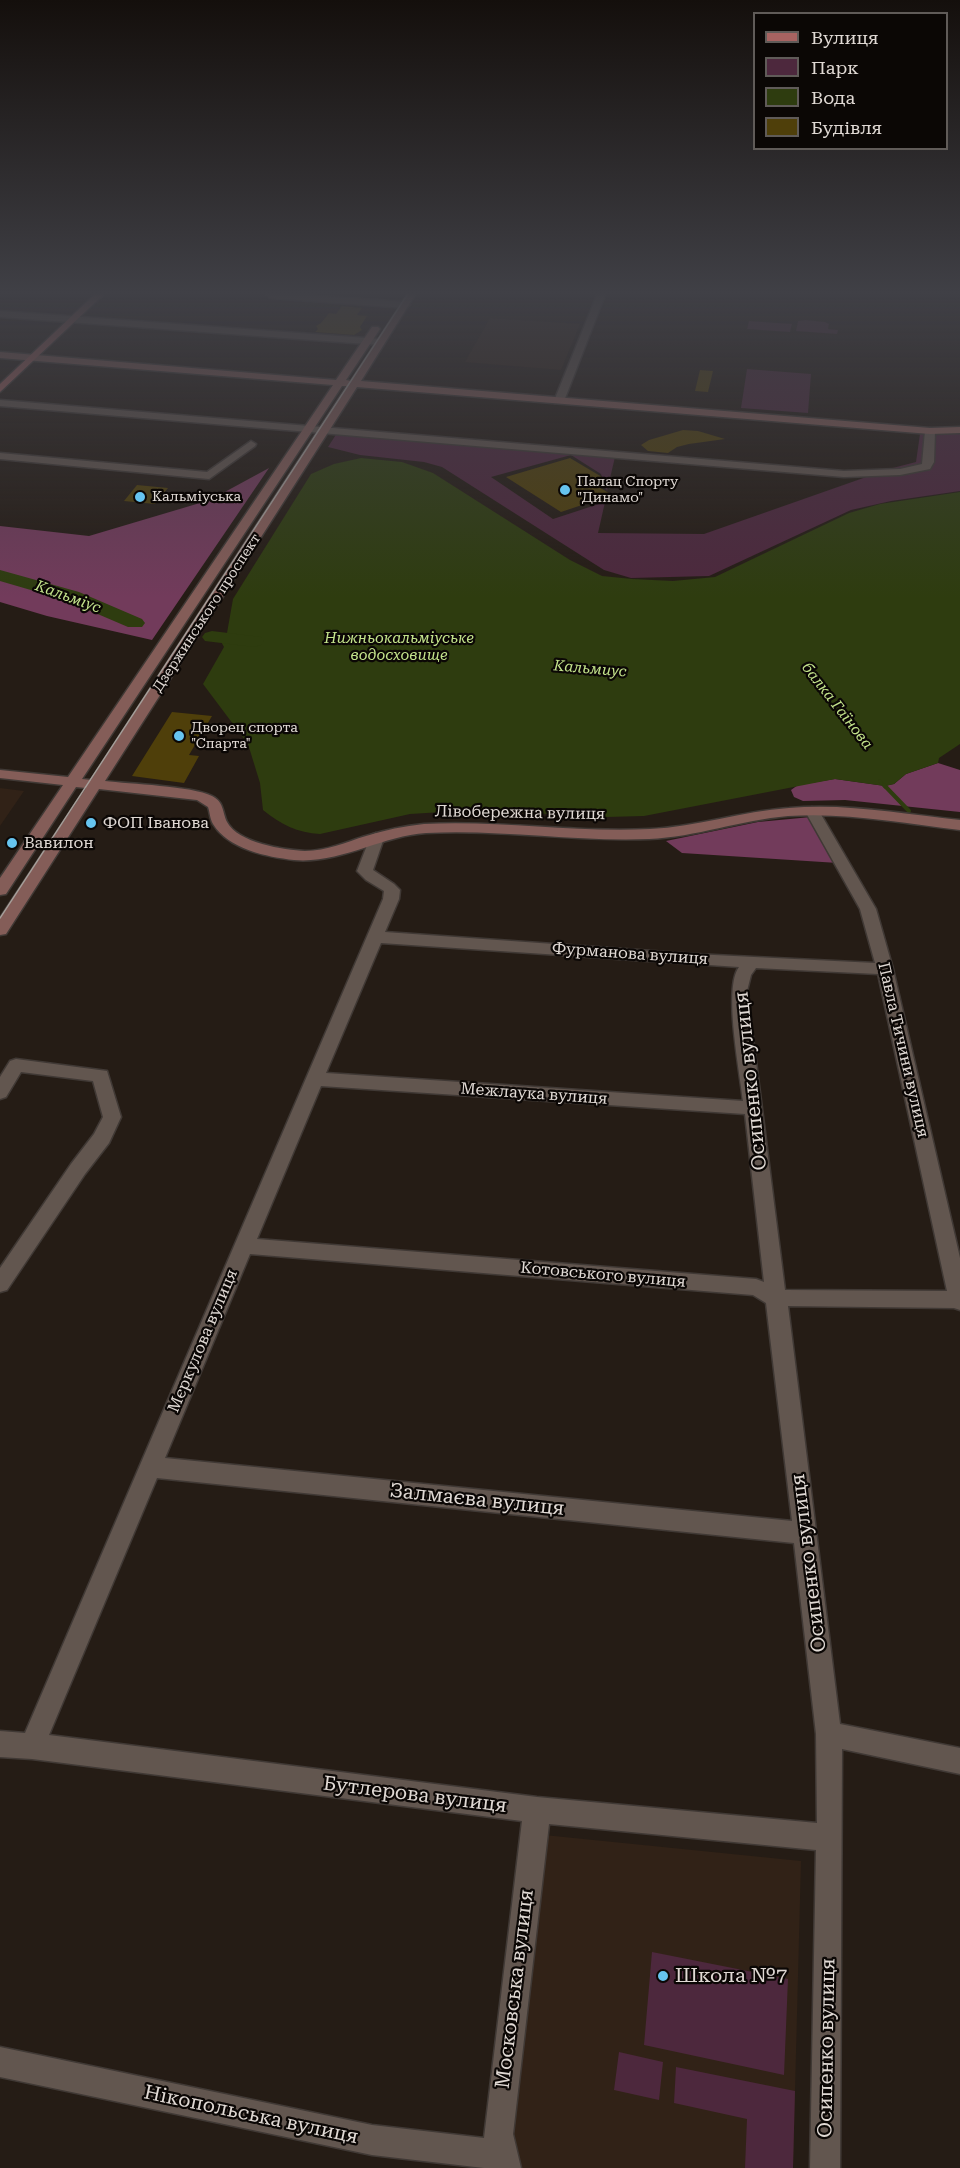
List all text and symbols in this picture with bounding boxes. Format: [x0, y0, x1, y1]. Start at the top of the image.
legend [753, 12, 948, 150]
text: Вулиця [811, 27, 878, 48]
text: Парк [811, 57, 859, 78]
text: Вода [811, 87, 855, 108]
text: Будівля [811, 117, 882, 138]
place label: Палац Спорту "Динамо" [577, 474, 678, 506]
marker: Палац Спорту "Динамо" [558, 483, 572, 497]
place label: Кальміуська [152, 489, 241, 505]
marker: Кальміуська [133, 490, 147, 504]
street label: Дзержинського проспект [150, 531, 264, 695]
water label: Кальміус [33, 577, 103, 617]
water label: Нижньокальміуське водосховище [324, 630, 474, 665]
water label: Кальмиус [553, 657, 627, 681]
water label: балка Гаїнова [798, 659, 876, 753]
place label: Дворец спорта "Спарта" [191, 720, 298, 752]
marker: Дворец спорта "Спарта" [172, 729, 186, 743]
street label: Лівобережна вулиця [435, 802, 605, 824]
place label: ФОП Іванова [103, 813, 209, 833]
marker: ФОП Іванова [84, 816, 98, 830]
place label: Вавилон [24, 833, 94, 853]
marker: Вавилон [5, 836, 19, 850]
street label: Фурманова вулиця [551, 939, 709, 969]
street label: Павла Тичини вулиця [873, 961, 933, 1139]
street label: Осипенко вулиця [730, 990, 772, 1172]
street label: Межлаука вулиця [460, 1079, 608, 1109]
street label: Котовського вулиця [520, 1258, 686, 1292]
street label: Мєркулова вулиця [164, 1267, 242, 1415]
street label: Осипенко вулиця [786, 1472, 832, 1654]
street label: Залмаєва вулиця [388, 1479, 566, 1521]
street label: Бутлерова вулиця [322, 1772, 508, 1818]
street label: Московська вулиця [491, 1888, 539, 2090]
street label: Осипенко вулиця [813, 1958, 841, 2138]
place label: Школа №7 [675, 1964, 787, 1988]
marker: Школа №7 [656, 1969, 670, 1983]
street label: Нікопольська вулиця [142, 2081, 360, 2149]

